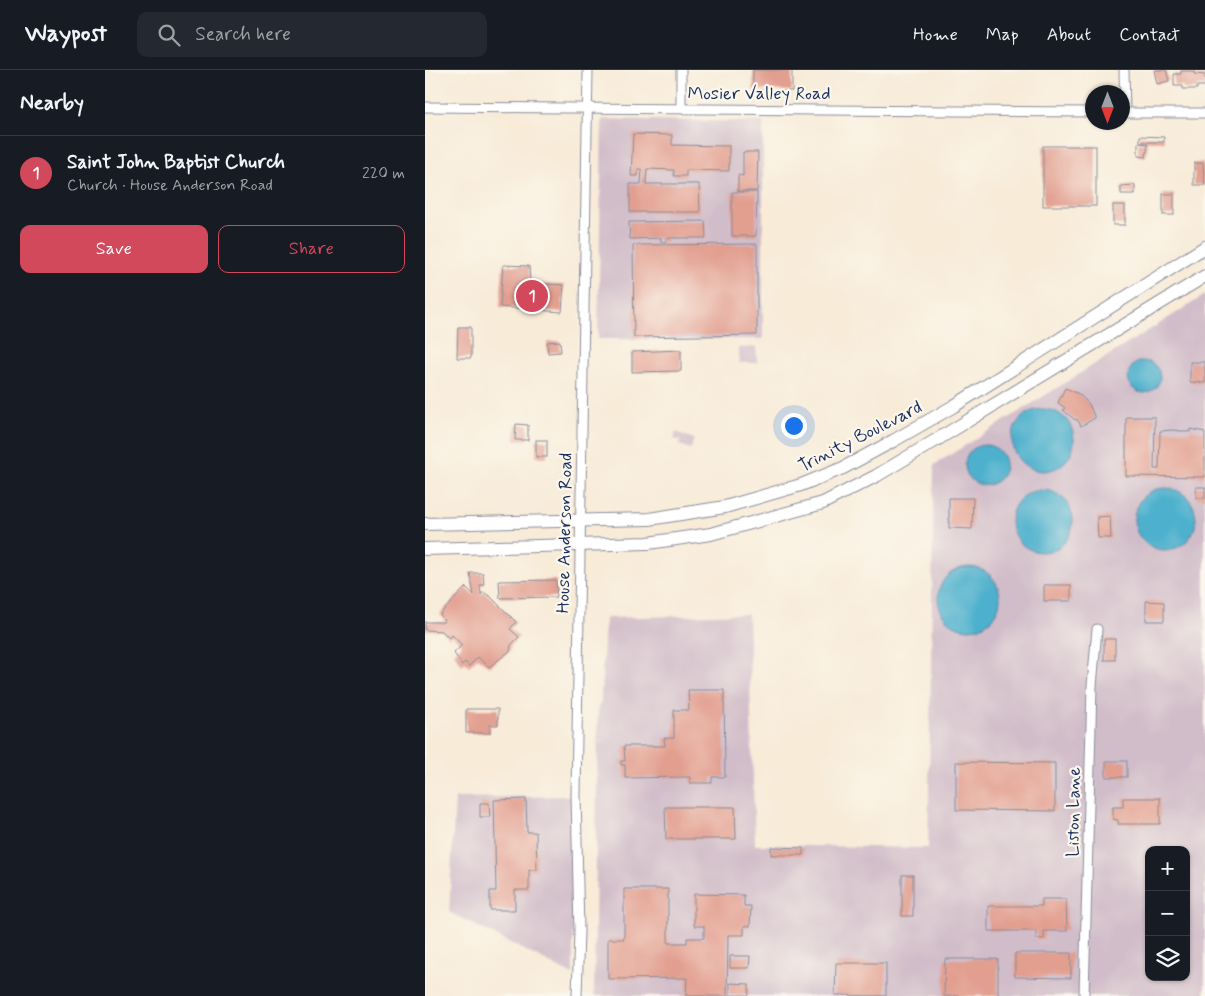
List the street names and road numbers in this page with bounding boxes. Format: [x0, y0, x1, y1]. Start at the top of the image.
street label: Mosier Valley Road [687, 82, 831, 106]
street label: Trinity Boulevard [795, 395, 926, 478]
street label: House Anderson Road [552, 452, 578, 614]
street label: Liston Lane [1061, 767, 1087, 857]

